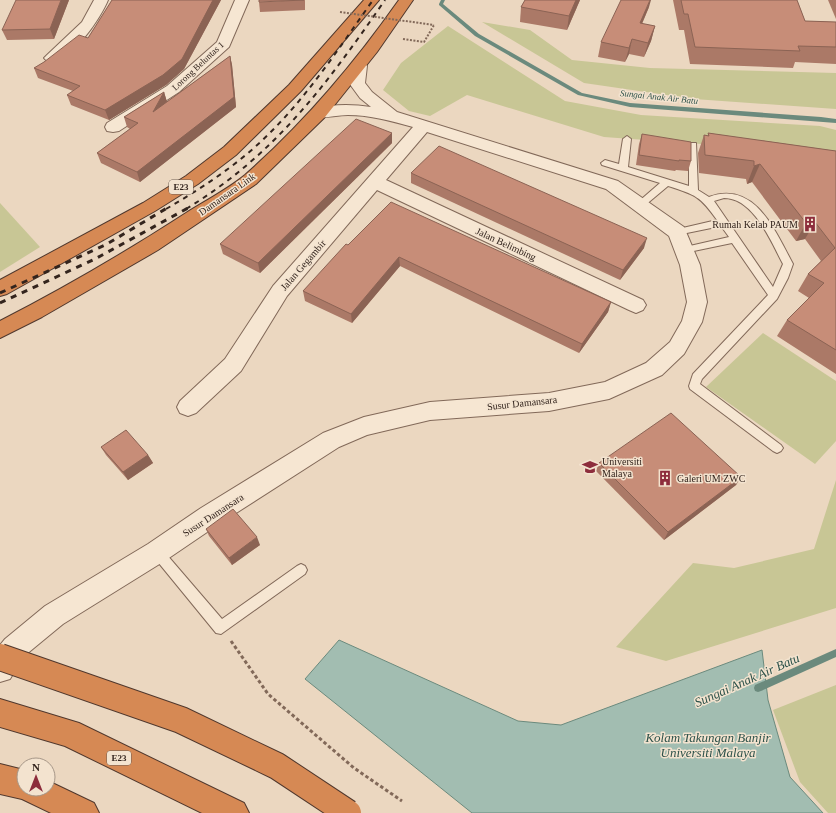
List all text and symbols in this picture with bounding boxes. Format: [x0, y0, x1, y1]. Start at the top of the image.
street label: Lorong Beluntas 1 [170, 39, 226, 93]
water label: Sungai Anak Air Batu [619, 88, 699, 106]
street label: Damansara Link [197, 170, 257, 218]
road number: E23 [169, 180, 193, 194]
building icon: Rumah Kelab PAUM [801, 215, 819, 233]
place label: Rumah Kelab PAUM [712, 219, 798, 230]
street label: Jalan Belimbing [474, 225, 538, 263]
street label: Jalan Gegambir [278, 237, 328, 292]
street label: Susur Damansara [486, 394, 558, 412]
place label: Universiti Malaya [602, 456, 642, 479]
school or university icon: Universiti Malaya [581, 458, 599, 476]
building icon: Galeri UM ZWC [656, 469, 674, 487]
place label: Galeri UM ZWC [677, 473, 746, 484]
street label: Susur Damansara [181, 491, 246, 539]
water label: Sungai Anak Air Batu [692, 650, 802, 710]
water label: Kolam Takungan Banjir Universiti Malaya [644, 730, 772, 760]
road number: E23 [107, 751, 131, 765]
north arrow [16, 757, 56, 797]
text: N [32, 761, 40, 773]

